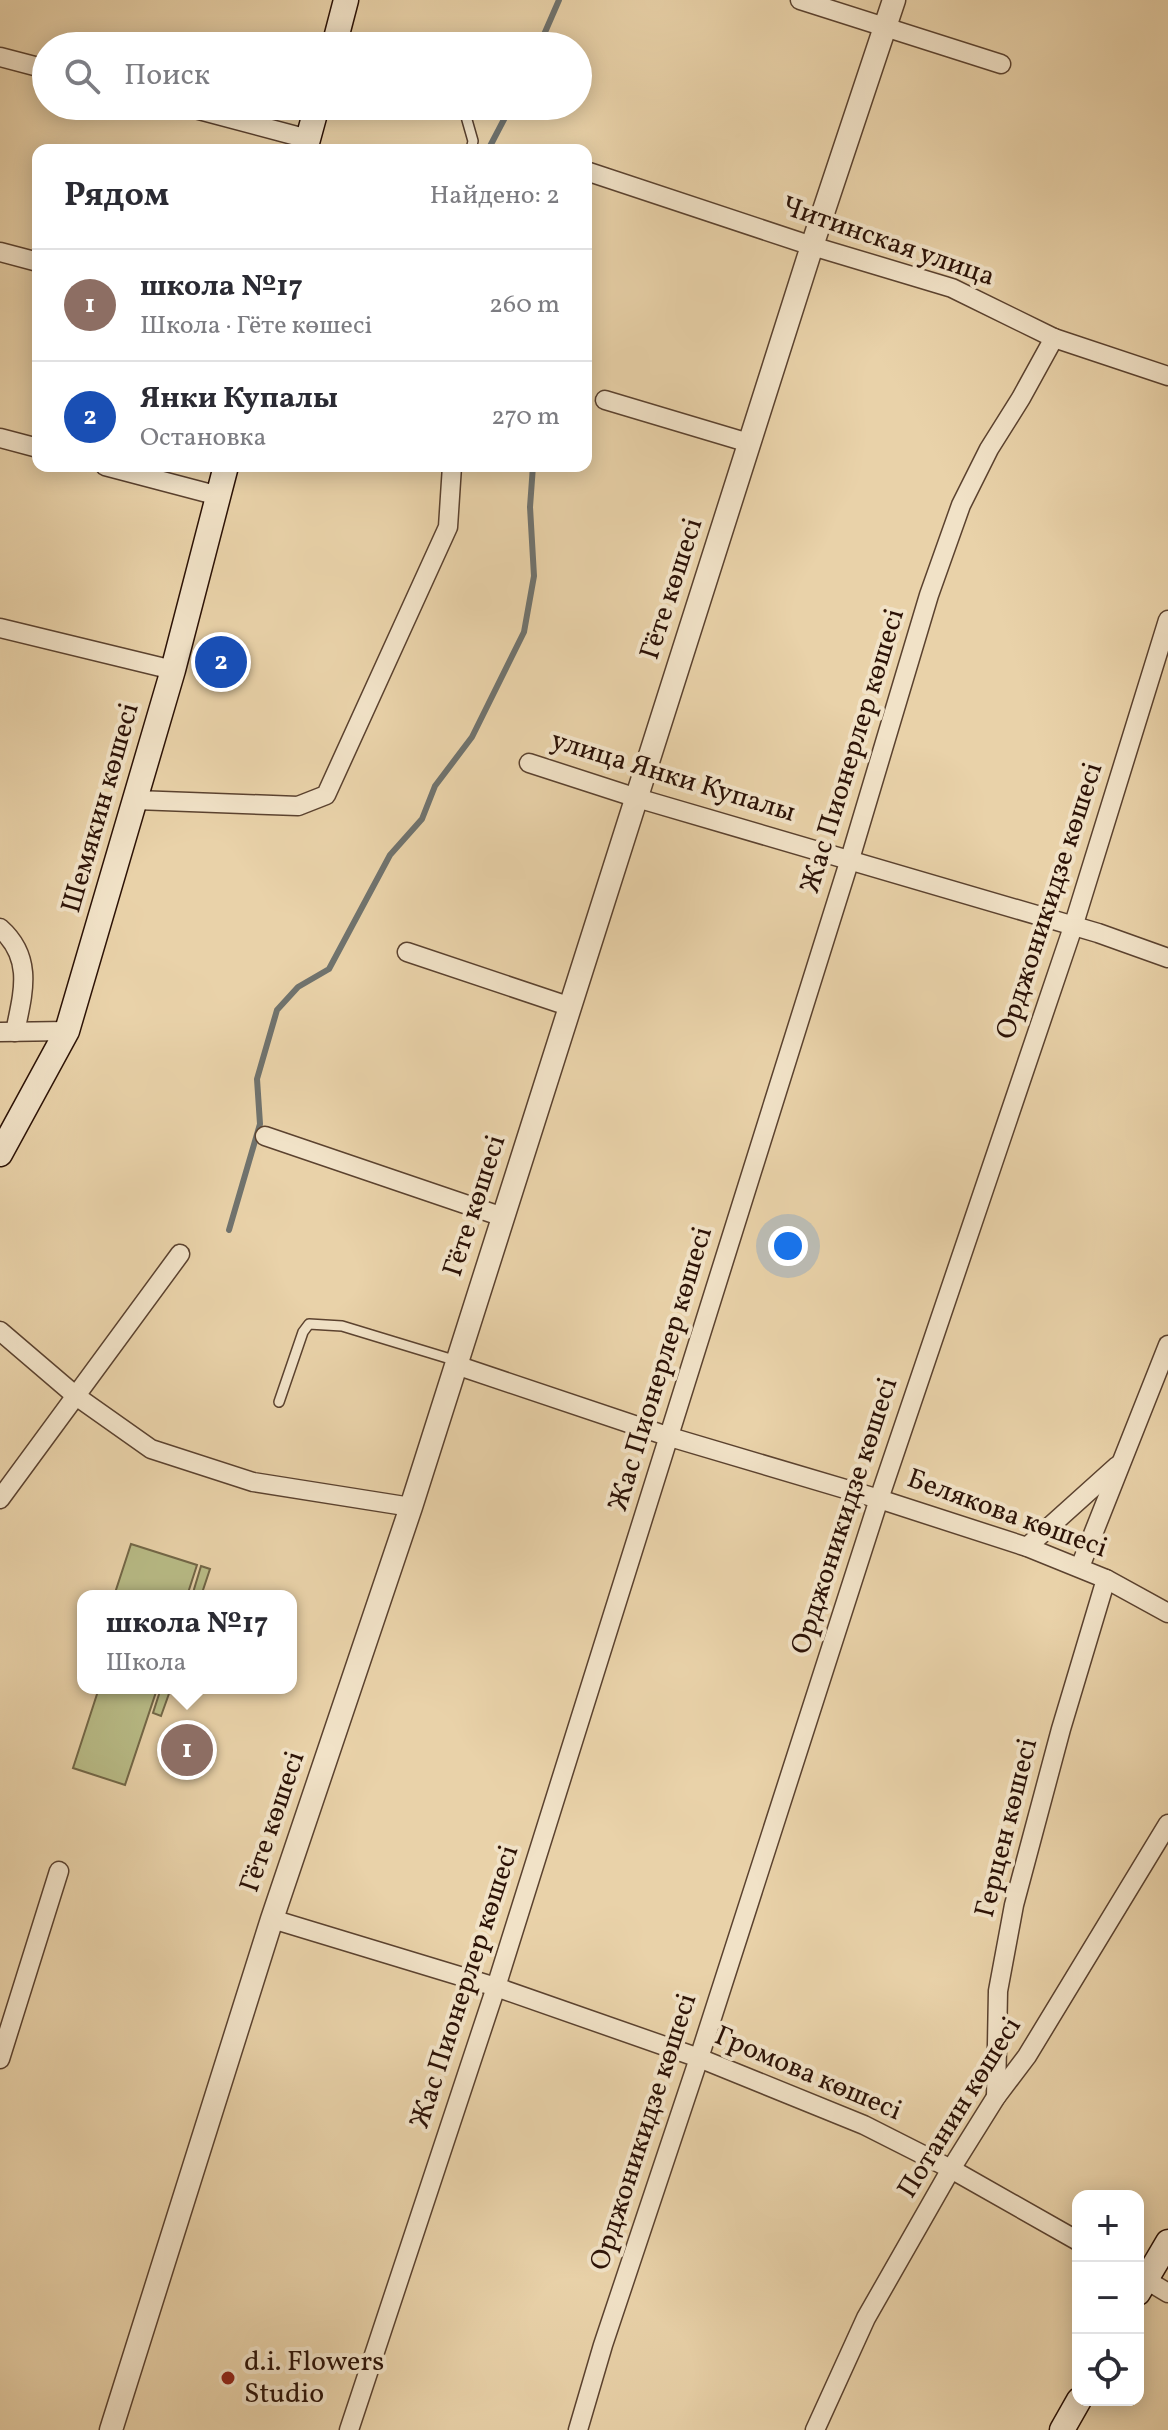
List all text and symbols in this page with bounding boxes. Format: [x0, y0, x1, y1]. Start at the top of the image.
search box [32, 32, 592, 120]
icon: search [60, 54, 104, 98]
text: Поиск [124, 55, 210, 97]
text: Рядом [64, 173, 169, 220]
text: Найдено: 2 [430, 178, 560, 214]
street label: Читинская улица [776, 187, 1000, 297]
text: школа №17 [140, 266, 303, 308]
text: 1 [85, 287, 95, 323]
text: 260 m [489, 287, 560, 323]
text: Школа · Гёте көшесі [140, 308, 372, 344]
text: Янки Купалы [140, 378, 338, 420]
text: 2 [83, 399, 97, 435]
text: 270 m [491, 399, 560, 435]
text: Остановка [140, 420, 266, 456]
street label: Гёте көшесі [631, 513, 713, 665]
street label: Жас Пионерлер көшесі [791, 604, 915, 898]
pin: 2 [195, 632, 247, 692]
street label: Шемякин көшесі [52, 698, 150, 918]
street label: улица Янки Купалы [546, 721, 800, 833]
street label: Орджоникидзе көшесі [987, 758, 1113, 1044]
street label: Гёте көшесі [434, 1130, 516, 1282]
street label: Жас Пионерлер көшесі [599, 1222, 723, 1516]
your location [768, 1226, 808, 1266]
street label: Орджоникидзе көшесі [782, 1373, 908, 1659]
street label: Белякова көшесі [901, 1460, 1113, 1568]
popup [77, 1590, 297, 1694]
text: школа №17 [106, 1603, 268, 1645]
text: Школа [106, 1645, 186, 1681]
pin: 1 [161, 1720, 213, 1780]
street label: Герцен көшесі [966, 1734, 1048, 1922]
street label: Гёте көшесі [231, 1746, 315, 1898]
street label: Жас Пионерлер көшесі [401, 1840, 529, 2134]
street label: Орджоникидзе көшесі [581, 1989, 707, 2275]
street label: Потанин көшесі [889, 2010, 1031, 2206]
street label: Громова көшесі [708, 2017, 908, 2131]
map controls [1072, 2190, 1144, 2406]
button: + [1072, 2190, 1144, 2262]
button: − [1072, 2262, 1144, 2334]
button: locate [1072, 2334, 1144, 2406]
place label: d.i. Flowers Studio [244, 2343, 384, 2414]
marker: d.i. Flowers Studio [219, 2369, 237, 2387]

